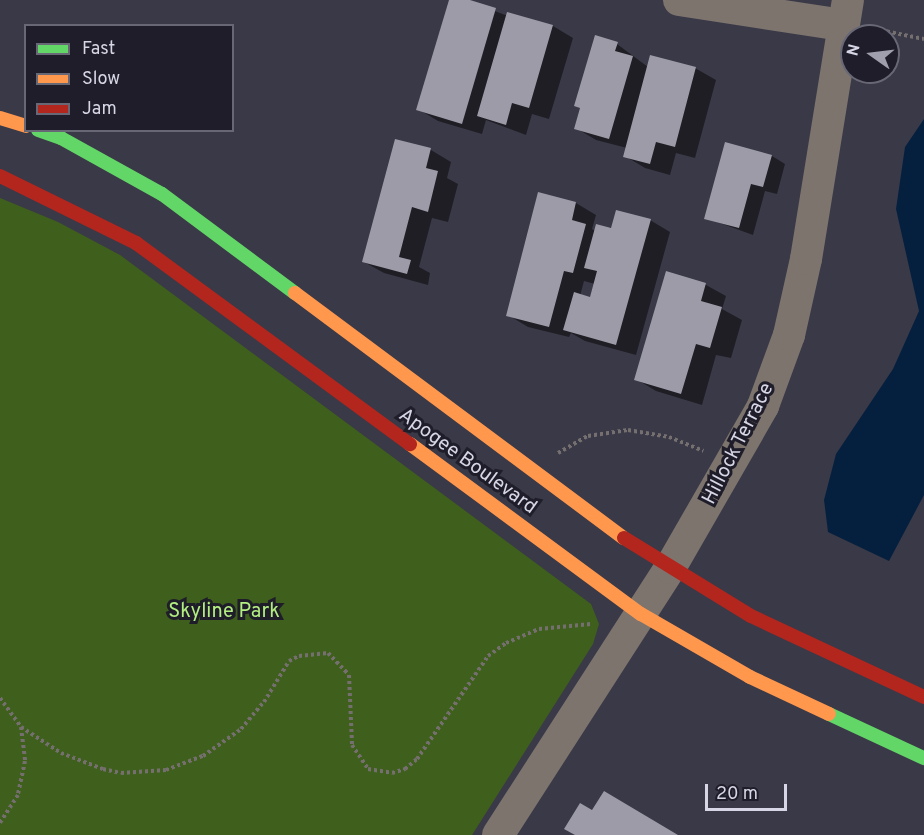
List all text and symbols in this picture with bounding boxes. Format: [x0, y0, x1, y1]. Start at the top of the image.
legend [24, 24, 234, 132]
north arrow [840, 24, 900, 84]
text: Fast [82, 38, 115, 61]
text: N [843, 42, 866, 58]
text: Slow [82, 68, 120, 91]
text: Jam [82, 98, 117, 121]
street label: Hillock Terrace [698, 379, 780, 509]
street label: Apogee Boulevard [393, 404, 541, 520]
park label: Skyline Park [168, 600, 280, 624]
scale bar [708, 772, 790, 810]
text: 20 m [716, 783, 758, 806]

